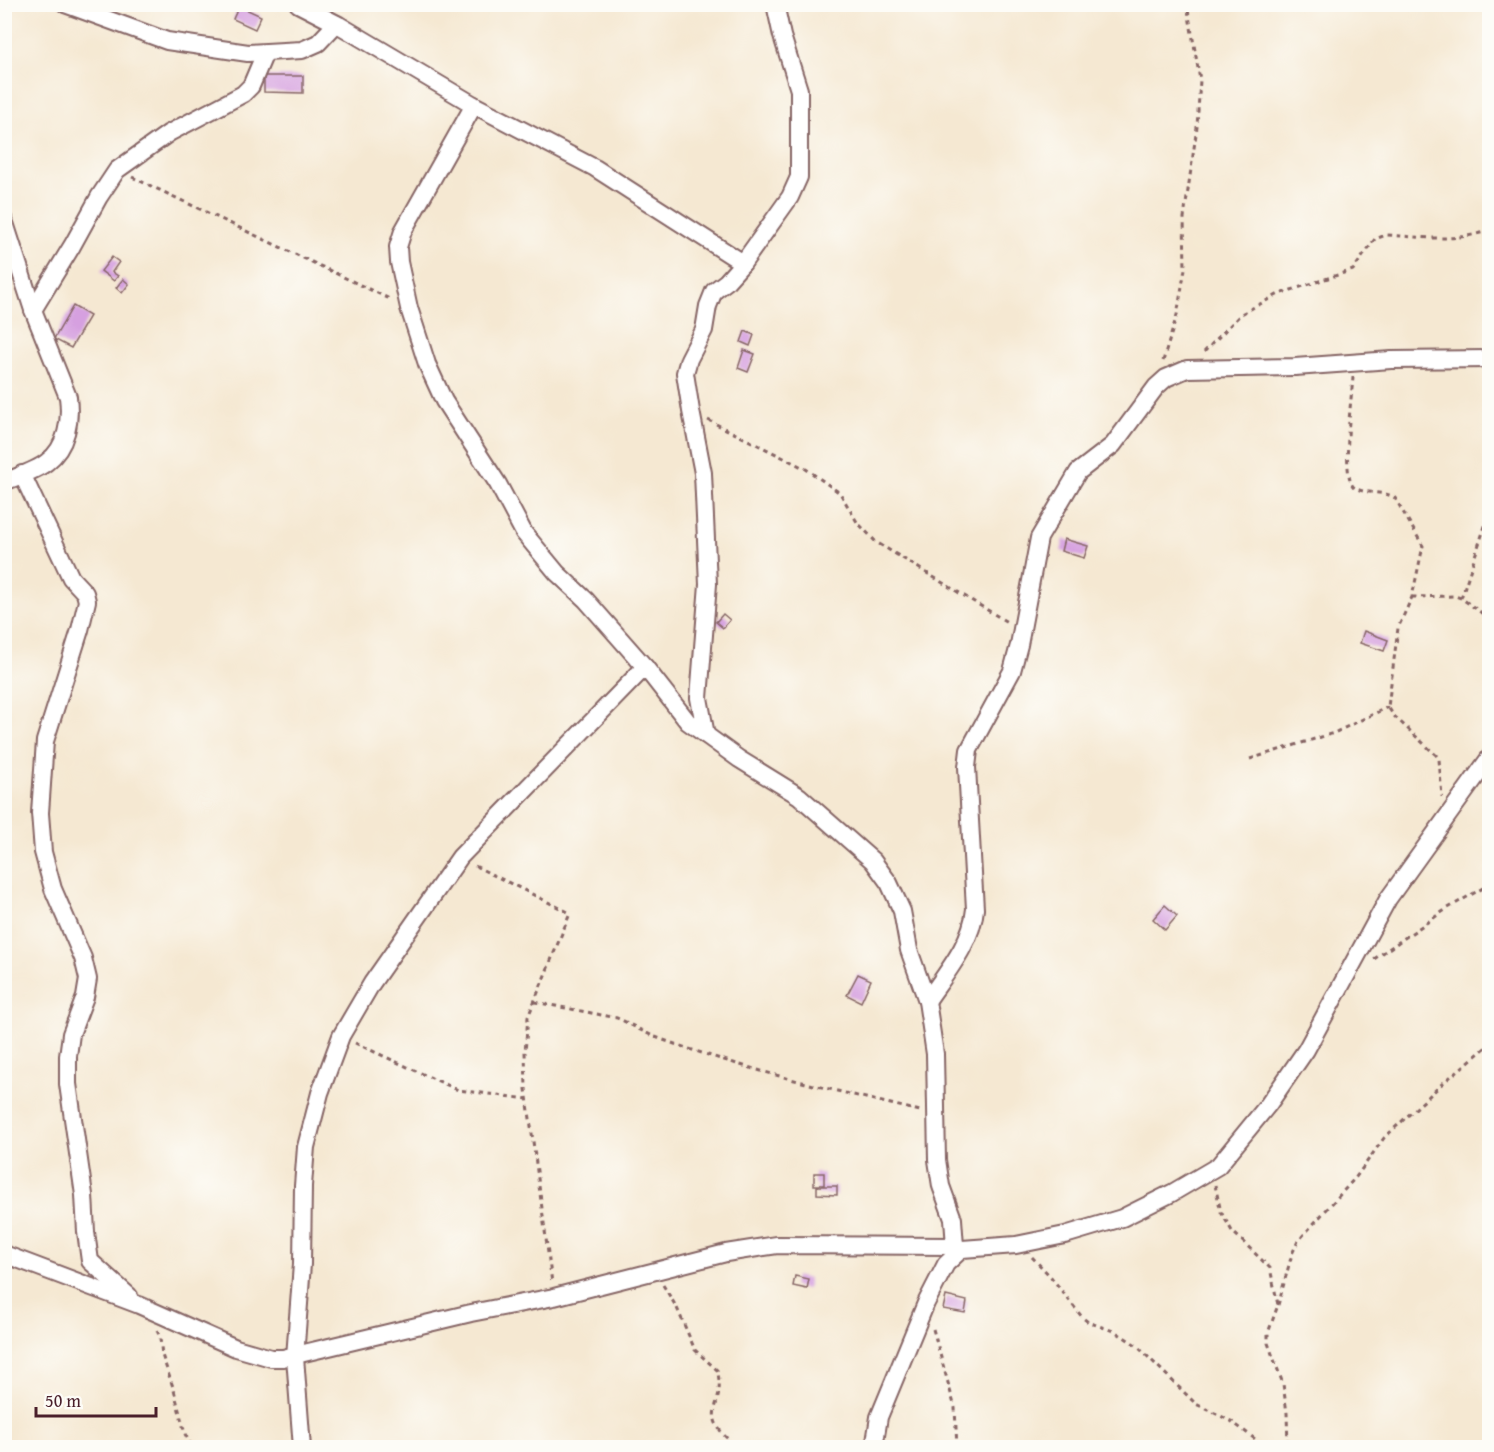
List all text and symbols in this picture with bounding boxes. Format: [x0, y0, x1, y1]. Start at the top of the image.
scale bar [36, 1380, 156, 1418]
text: 50 m [45, 1387, 81, 1414]

